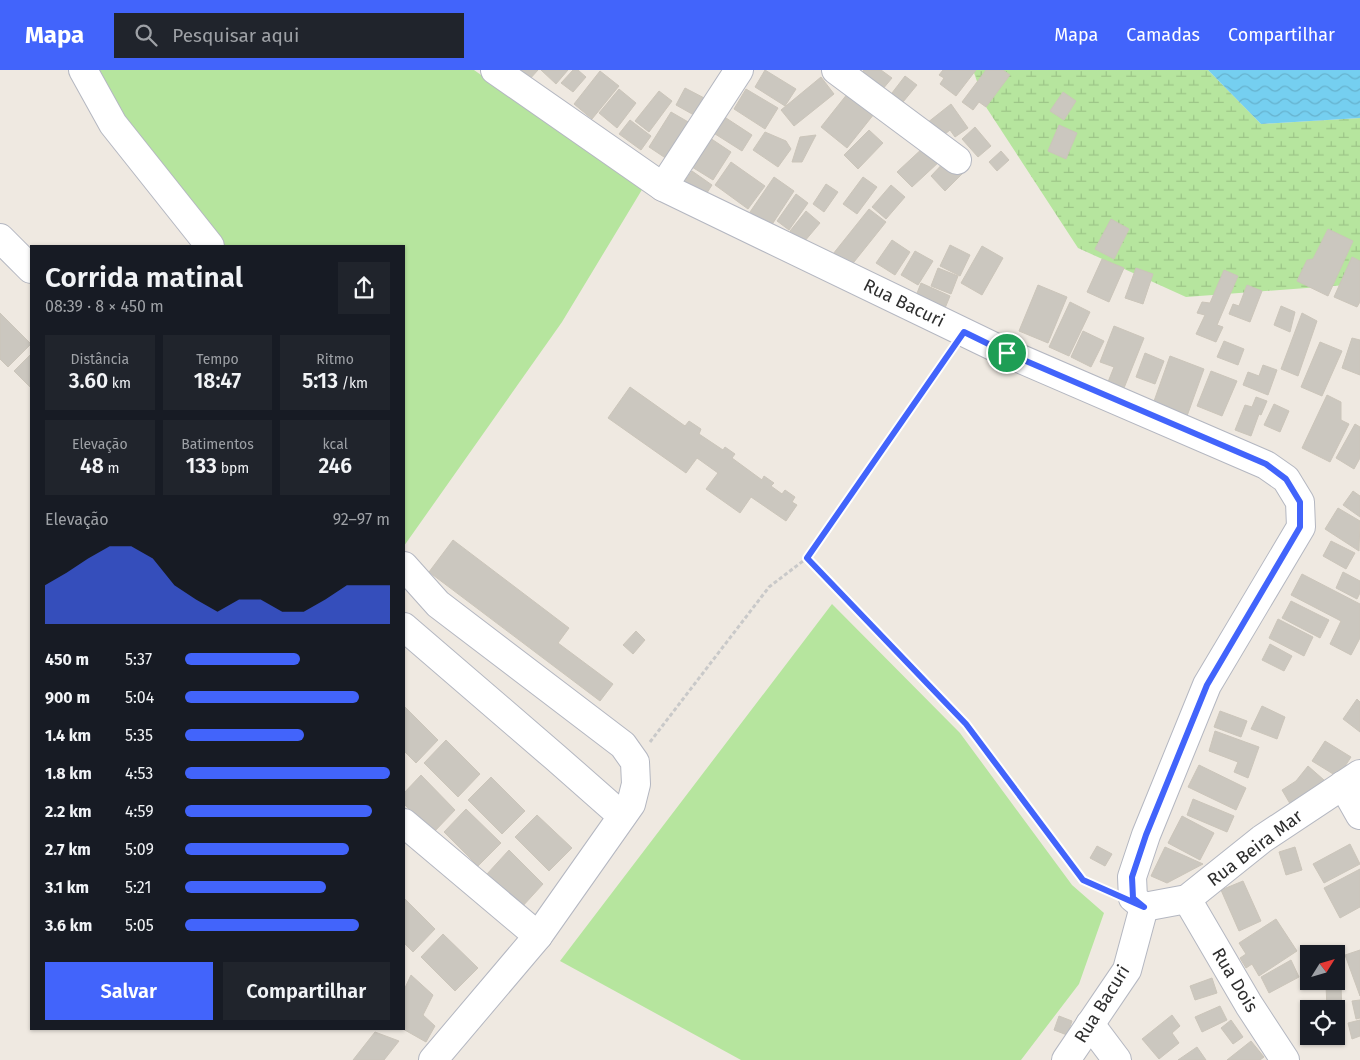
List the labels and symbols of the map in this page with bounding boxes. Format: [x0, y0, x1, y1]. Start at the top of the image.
street label: Rua Bacuri [860, 274, 948, 332]
pin [986, 332, 1028, 374]
street label: Rua Beira Mar [1203, 805, 1307, 891]
street label: Rua Dois [1207, 944, 1263, 1016]
north arrow [1300, 945, 1345, 990]
street label: Rua Bacuri [1069, 961, 1135, 1047]

